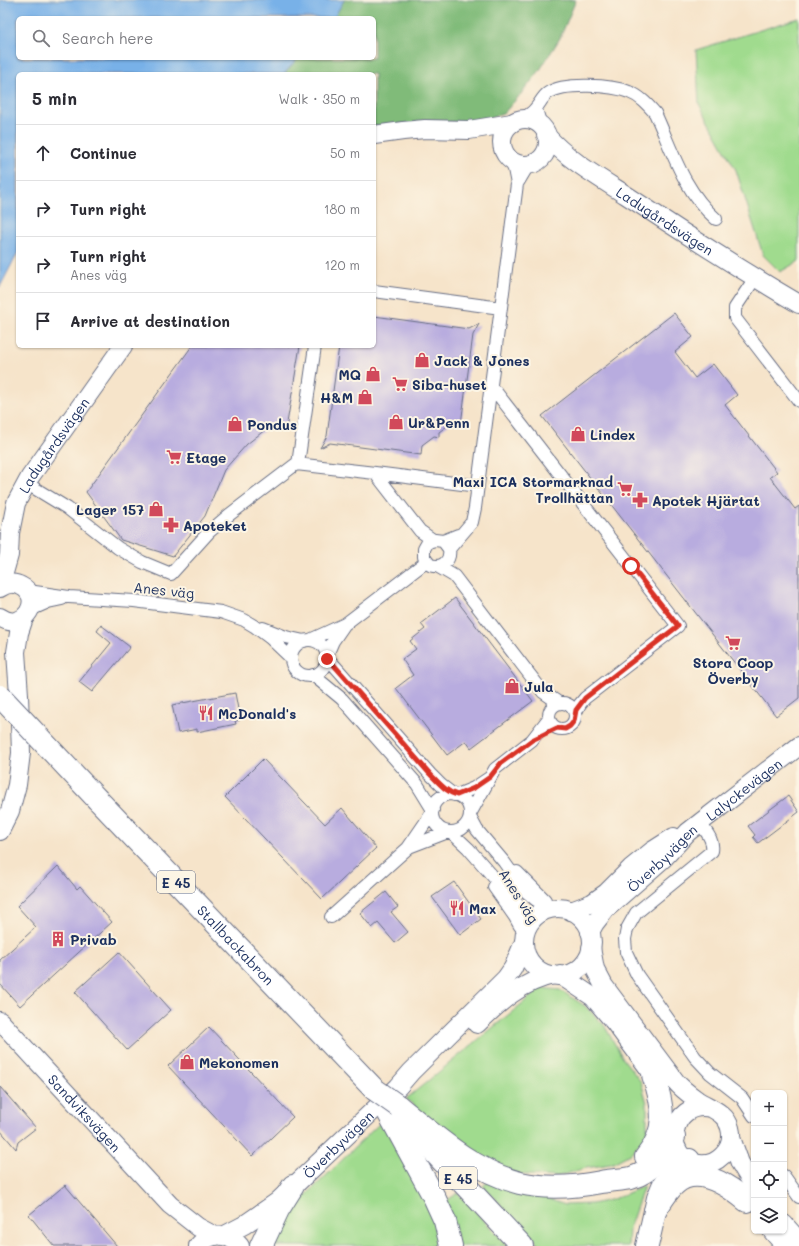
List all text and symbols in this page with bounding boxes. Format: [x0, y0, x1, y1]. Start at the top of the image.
search box [16, 16, 376, 60]
icon: search [30, 27, 52, 49]
text: Search here [62, 28, 153, 48]
text: 5 min [32, 87, 77, 109]
text: Walk · 350 m [279, 90, 360, 107]
icon: ahead [32, 142, 54, 164]
text: Continue [70, 143, 137, 163]
text: 50 m [330, 144, 360, 161]
street label: Ladugårdsvägen [613, 182, 717, 259]
icon: right [32, 198, 54, 220]
text: Turn right [70, 199, 147, 219]
text: 180 m [324, 200, 360, 217]
text: Turn right [70, 246, 147, 266]
icon: right [32, 254, 54, 276]
text: 120 m [324, 256, 360, 273]
text: Anes väg [70, 266, 127, 283]
icon: arrive [32, 310, 54, 332]
text: Arrive at destination [70, 311, 230, 331]
shop icon: Jack & Jones [413, 351, 431, 369]
place label: Jack & Jones [434, 351, 529, 370]
place label: MQ [338, 365, 361, 384]
shop icon: MQ [364, 365, 382, 383]
supermarket icon: Siba-huset [391, 375, 409, 393]
place label: Siba-huset [412, 375, 487, 394]
place label: H&M [320, 388, 353, 407]
shop icon: H&M [356, 388, 374, 406]
street label: Ladugårdsvägen [14, 393, 93, 496]
shop icon: Ur&Penn [387, 413, 405, 431]
place label: Ur&Penn [408, 413, 470, 432]
shop icon: Pondus [226, 415, 244, 433]
place label: Pondus [247, 415, 297, 434]
shop icon: Lindex [569, 425, 587, 443]
place label: Lindex [590, 425, 635, 444]
supermarket icon: Etage [165, 448, 183, 466]
place label: Etage [186, 448, 226, 467]
place label: Maxi ICA Stormarknad Trollhättan [453, 472, 613, 507]
supermarket icon: Maxi ICA Stormarknad Trollhättan [616, 480, 634, 498]
pharmacy icon: Apotek Hjärtat [631, 491, 649, 509]
place label: Apotek Hjärtat [652, 491, 760, 510]
place label: Lager 157 [76, 500, 144, 519]
shop icon: Lager 157 [147, 500, 165, 518]
pharmacy icon: Apoteket [162, 516, 180, 534]
place label: Apoteket [183, 516, 247, 535]
route start [622, 557, 640, 575]
street label: Anes väg [133, 577, 195, 603]
supermarket icon: Stora Coop Överby [724, 634, 742, 652]
route end [318, 650, 336, 668]
place label: Stora Coop Överby [693, 653, 773, 688]
shop icon: Jula [503, 677, 521, 695]
place label: Jula [524, 677, 554, 696]
restaurant icon: McDonald's [197, 704, 215, 722]
place label: McDonald's [218, 704, 296, 723]
street label: Lalyckevägen [702, 753, 786, 824]
street label: Överbyvägen [623, 819, 701, 896]
street label: Anes väg [495, 865, 543, 927]
road number: E 45 [157, 871, 195, 893]
restaurant icon: Max [448, 899, 466, 917]
place label: Max [469, 899, 496, 918]
street label: Stallbackabron [193, 900, 279, 989]
building icon: Privab [49, 930, 67, 948]
place label: Privab [70, 930, 117, 949]
shop icon: Mekonomen [178, 1053, 196, 1071]
place label: Mekonomen [199, 1053, 279, 1072]
street label: Sandviksvägen [44, 1070, 126, 1156]
map controls [751, 1090, 787, 1234]
button: + [751, 1090, 787, 1126]
street label: Överbyvägen [299, 1106, 377, 1182]
button: − [751, 1126, 787, 1162]
button: locate [751, 1162, 787, 1198]
road number: E 45 [439, 1167, 477, 1189]
button: layers [751, 1198, 787, 1234]

